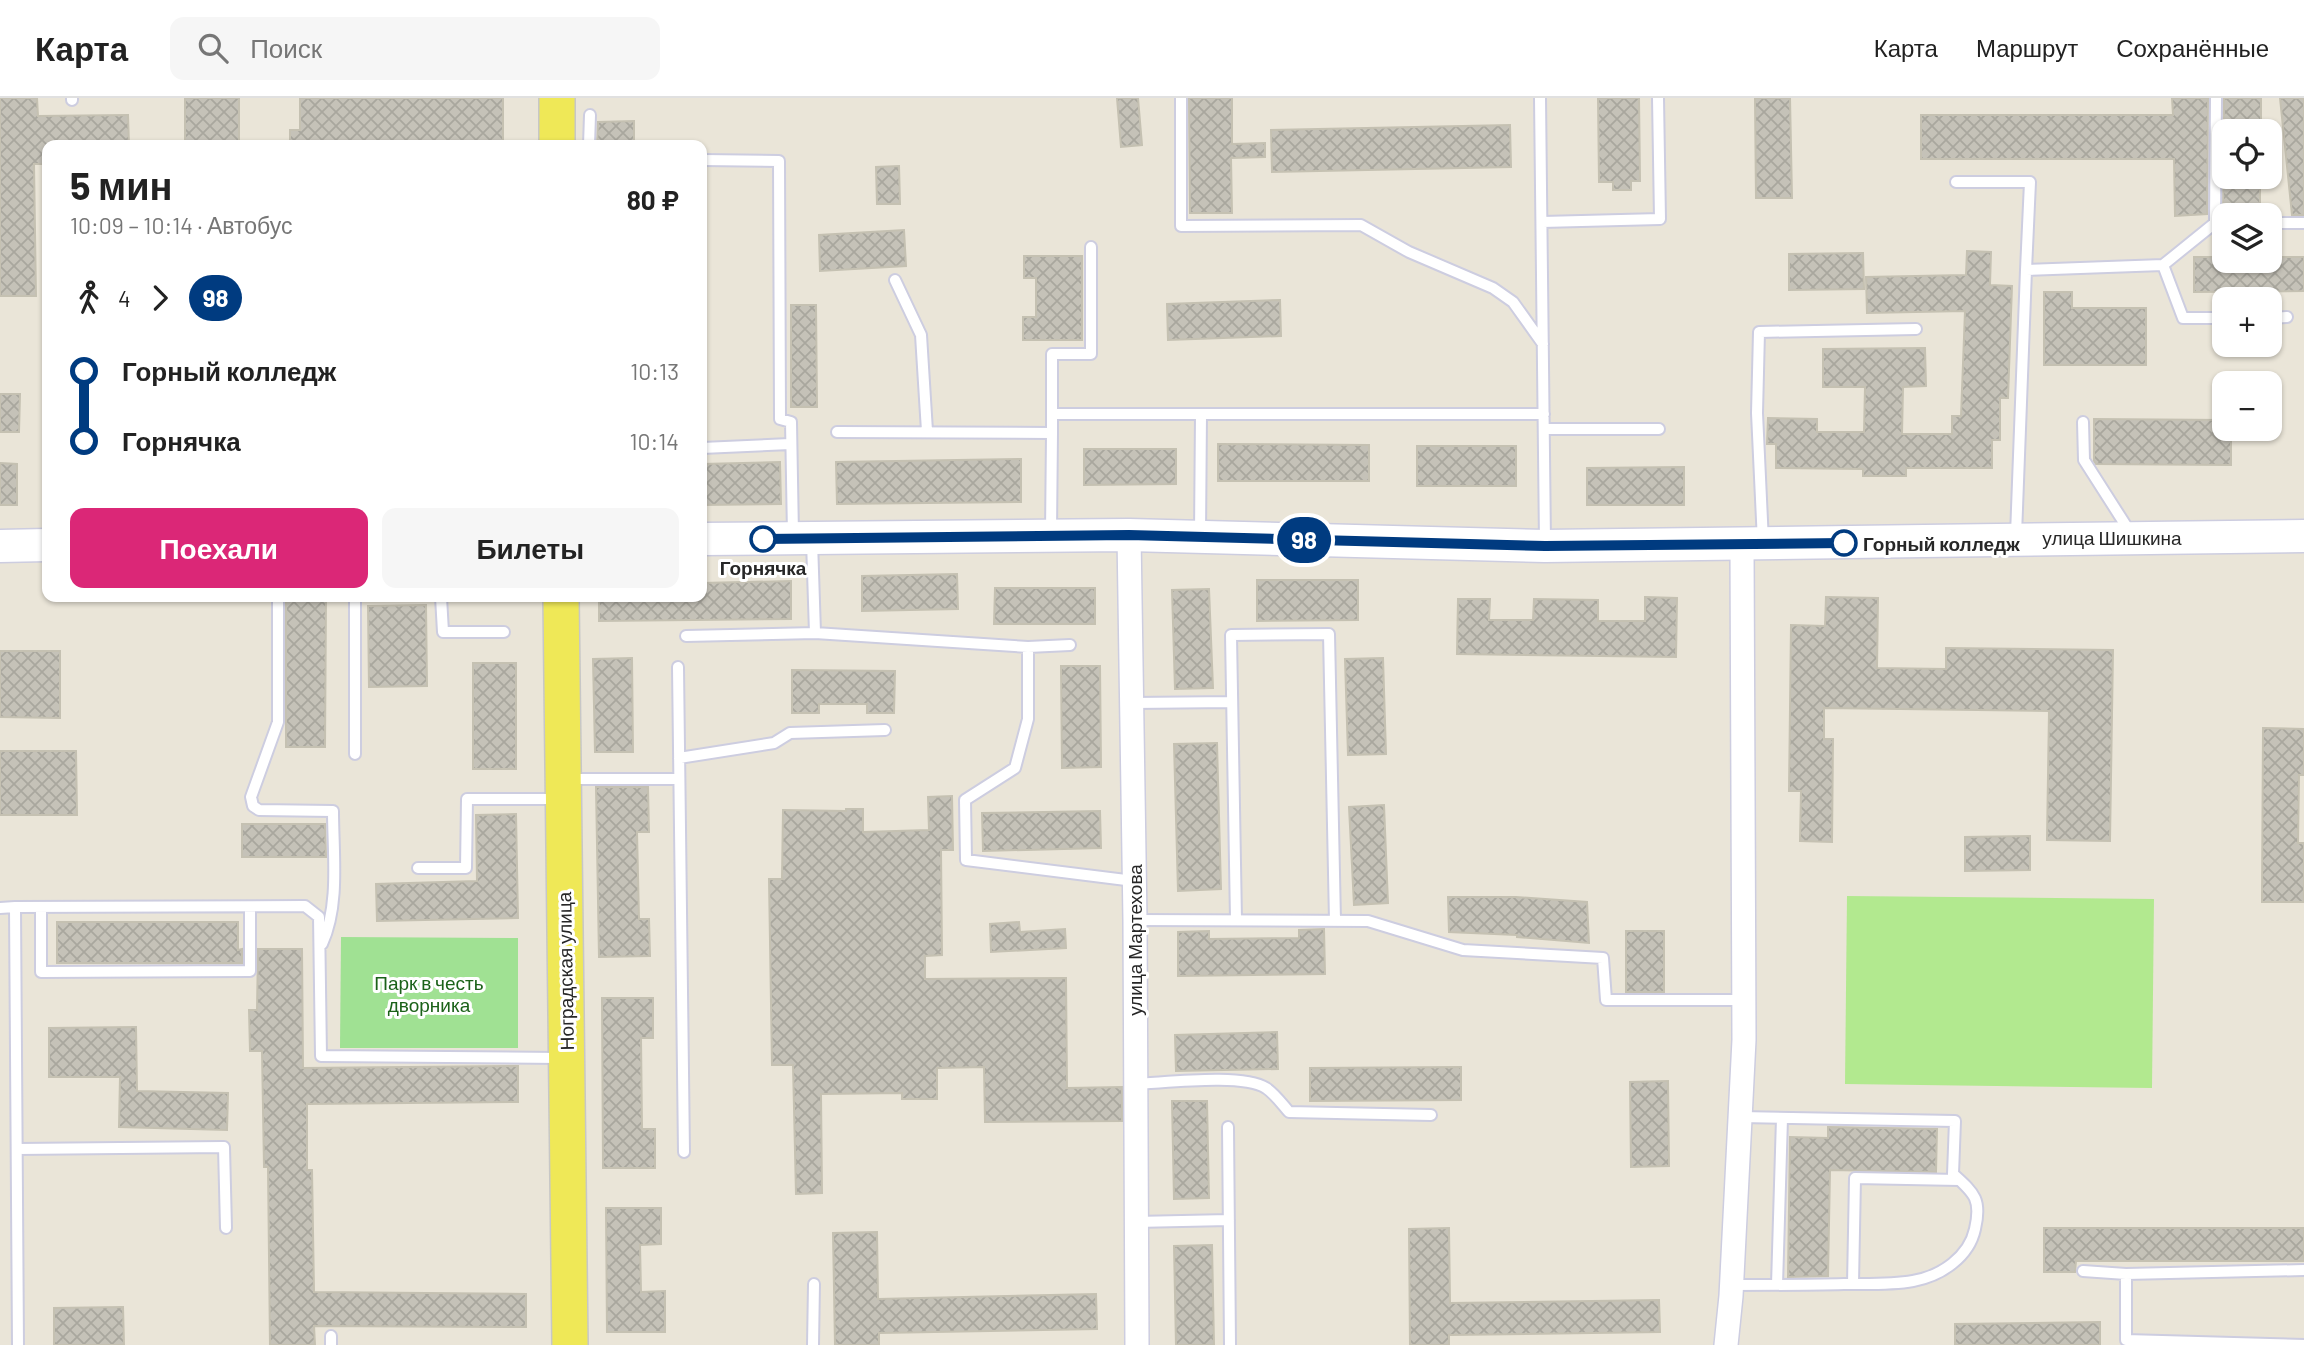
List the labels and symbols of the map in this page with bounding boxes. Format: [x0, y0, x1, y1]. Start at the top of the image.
line badge: 98 [1272, 517, 1336, 563]
marker: Горнячка [750, 526, 776, 552]
street label: улица Шишкина [2042, 526, 2182, 549]
marker: Горный колледж [1831, 530, 1857, 556]
place label: Горный колледж [1863, 532, 2020, 555]
place label: Горнячка [720, 556, 807, 579]
street label: улица Мартехова [1123, 864, 1146, 1016]
street label: Ноградская улица [552, 891, 578, 1050]
park label: Парк в честь дворника [374, 971, 484, 1016]

